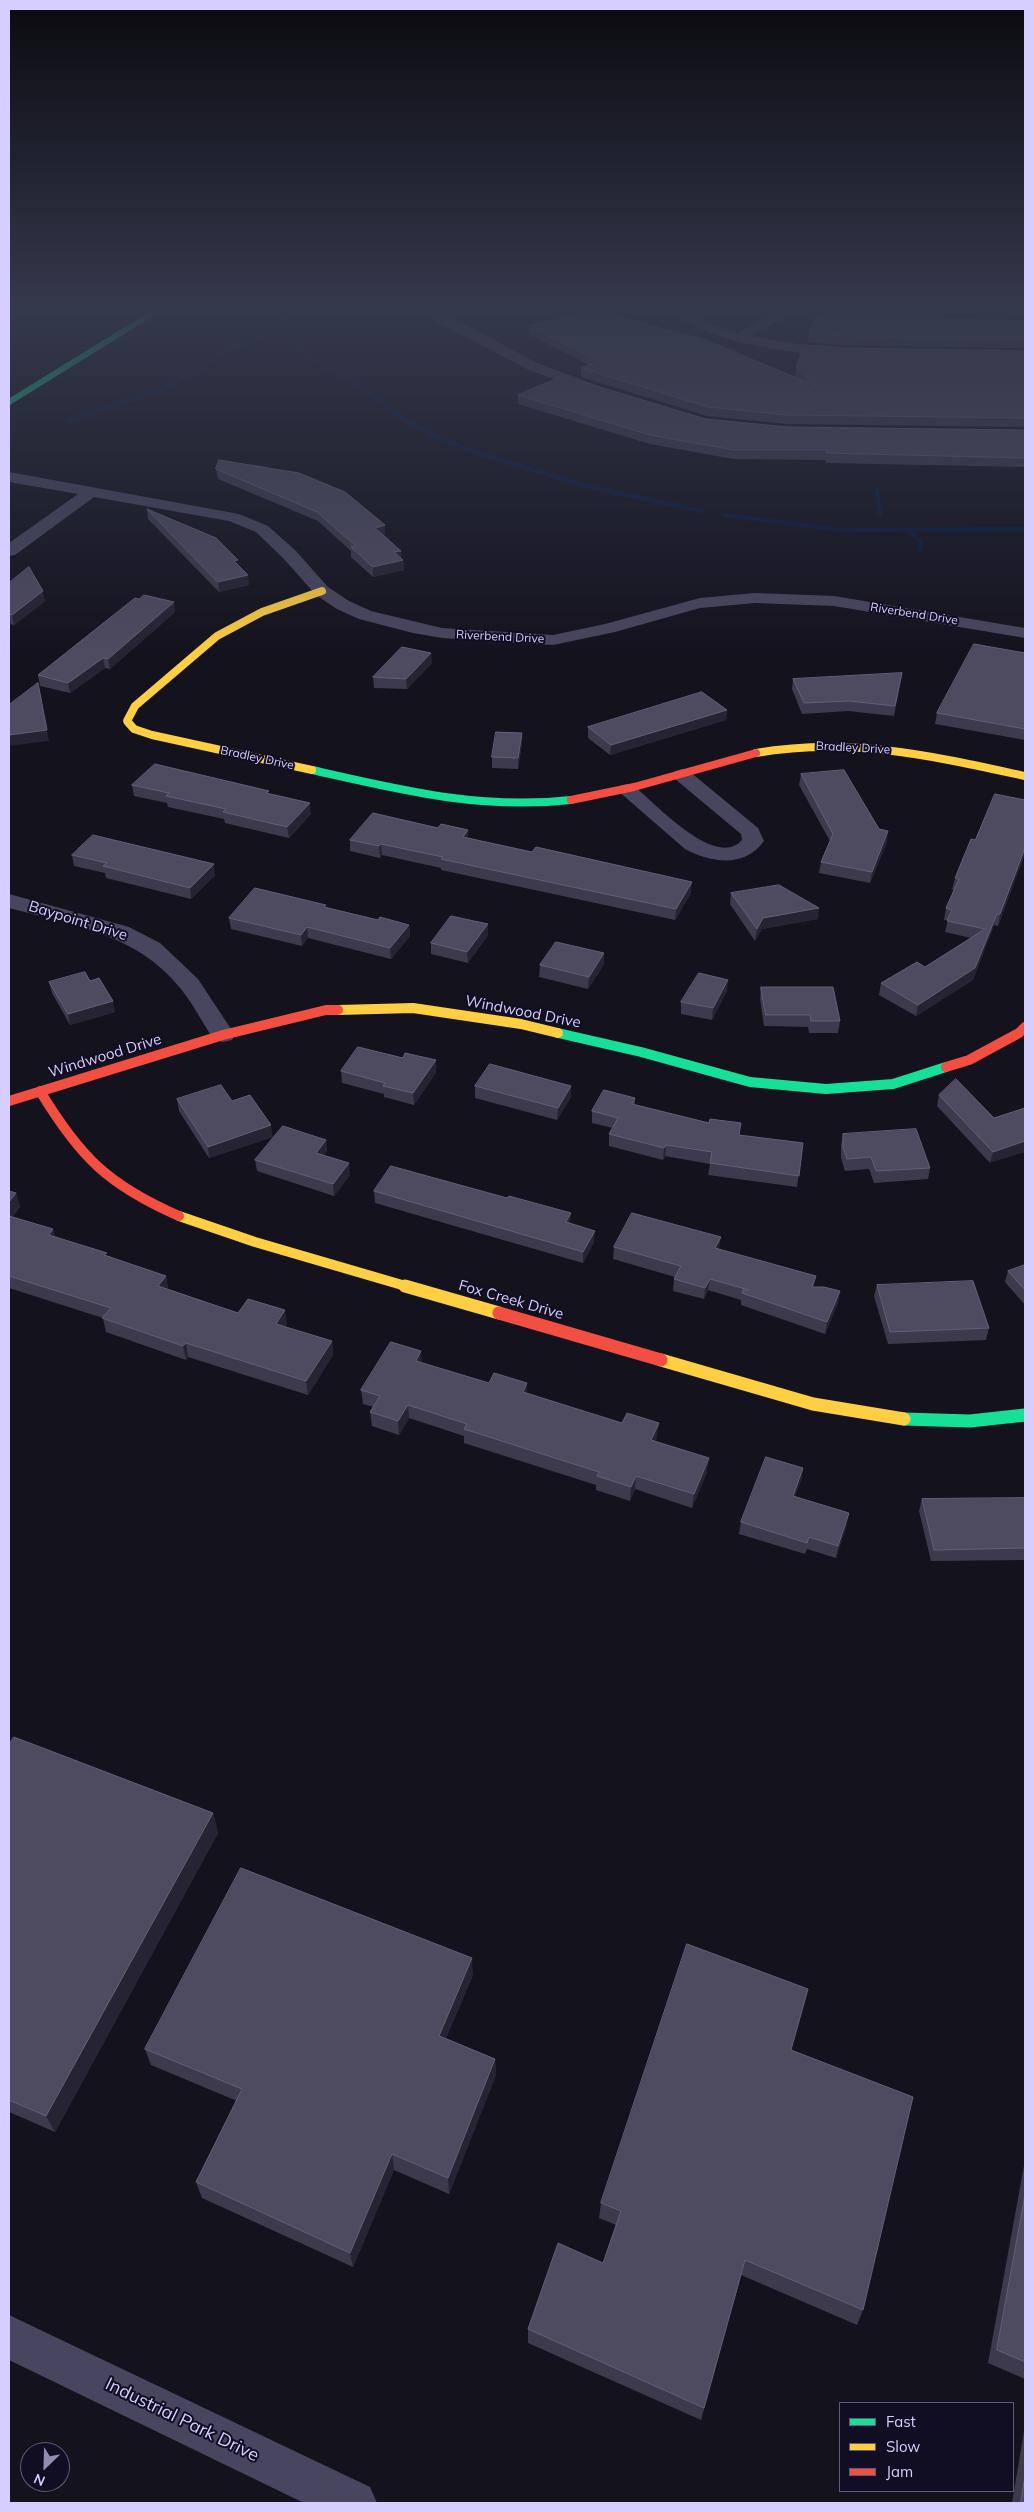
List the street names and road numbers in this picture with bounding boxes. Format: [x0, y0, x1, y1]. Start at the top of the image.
street label: Riverbend Drive [869, 600, 959, 628]
street label: Riverbend Drive [455, 627, 545, 647]
street label: Bradley Drive [815, 739, 891, 757]
street label: Bradley Drive [219, 743, 295, 773]
street label: Baypoint Drive [26, 897, 130, 945]
street label: Windwood Drive [464, 992, 582, 1032]
street label: Windwood Drive [46, 1030, 164, 1082]
street label: Fox Creek Drive [456, 1276, 566, 1324]
street label: Industrial Park Drive [102, 2373, 262, 2467]

